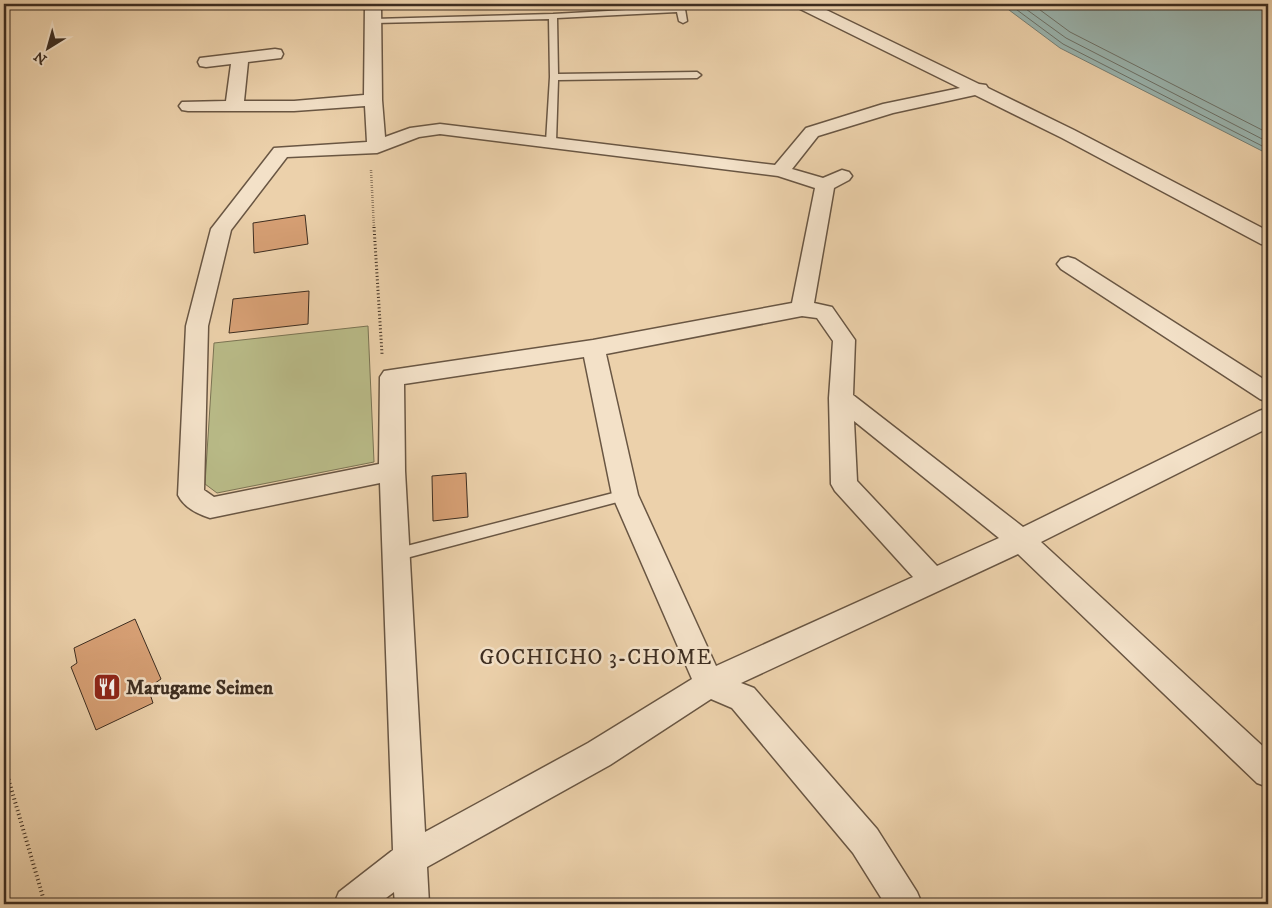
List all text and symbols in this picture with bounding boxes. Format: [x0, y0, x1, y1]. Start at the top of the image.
north arrow [22, 22, 72, 72]
text: N [30, 47, 51, 68]
district label: GOCHICHO 3-CHOME [480, 645, 712, 671]
restaurant icon: Marugame Seimen [92, 672, 122, 702]
place label: Marugame Seimen [126, 676, 274, 701]

